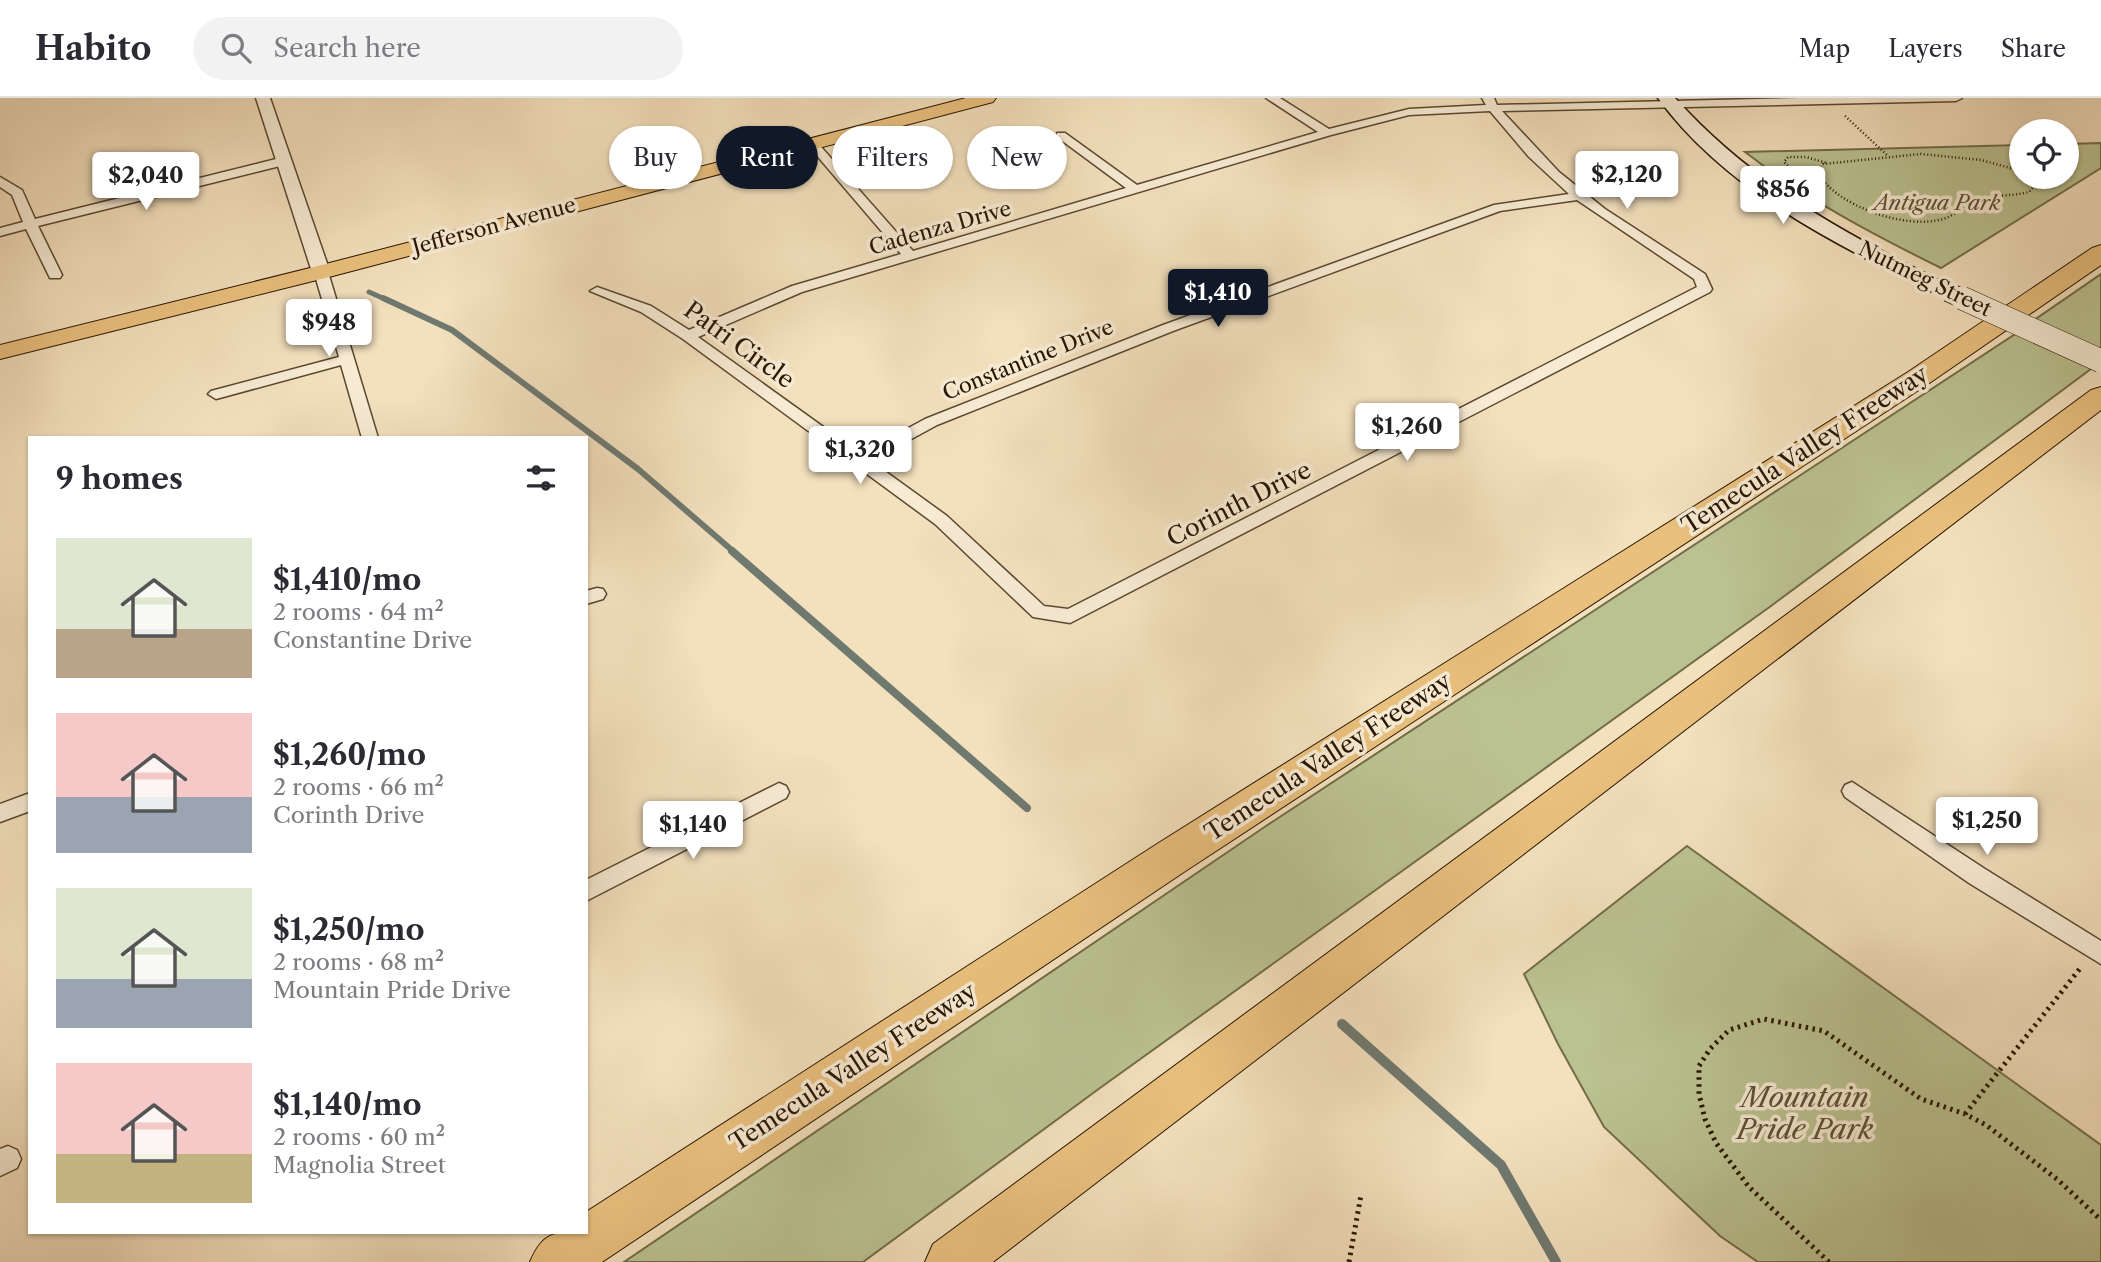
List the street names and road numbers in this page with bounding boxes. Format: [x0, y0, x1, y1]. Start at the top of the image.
street label: Jefferson Avenue [406, 192, 578, 260]
street label: Cadenza Drive [866, 195, 1014, 260]
street label: Nutmeg Street [1855, 236, 1996, 322]
street label: Patri Circle [678, 295, 800, 394]
street label: Constantine Drive [939, 314, 1117, 405]
street label: Temecula Valley Freeway [1676, 359, 1934, 540]
street label: Corinth Drive [1162, 455, 1316, 552]
street label: Temecula Valley Freeway [1199, 666, 1457, 847]
street label: Temecula Valley Freeway [724, 976, 982, 1157]

